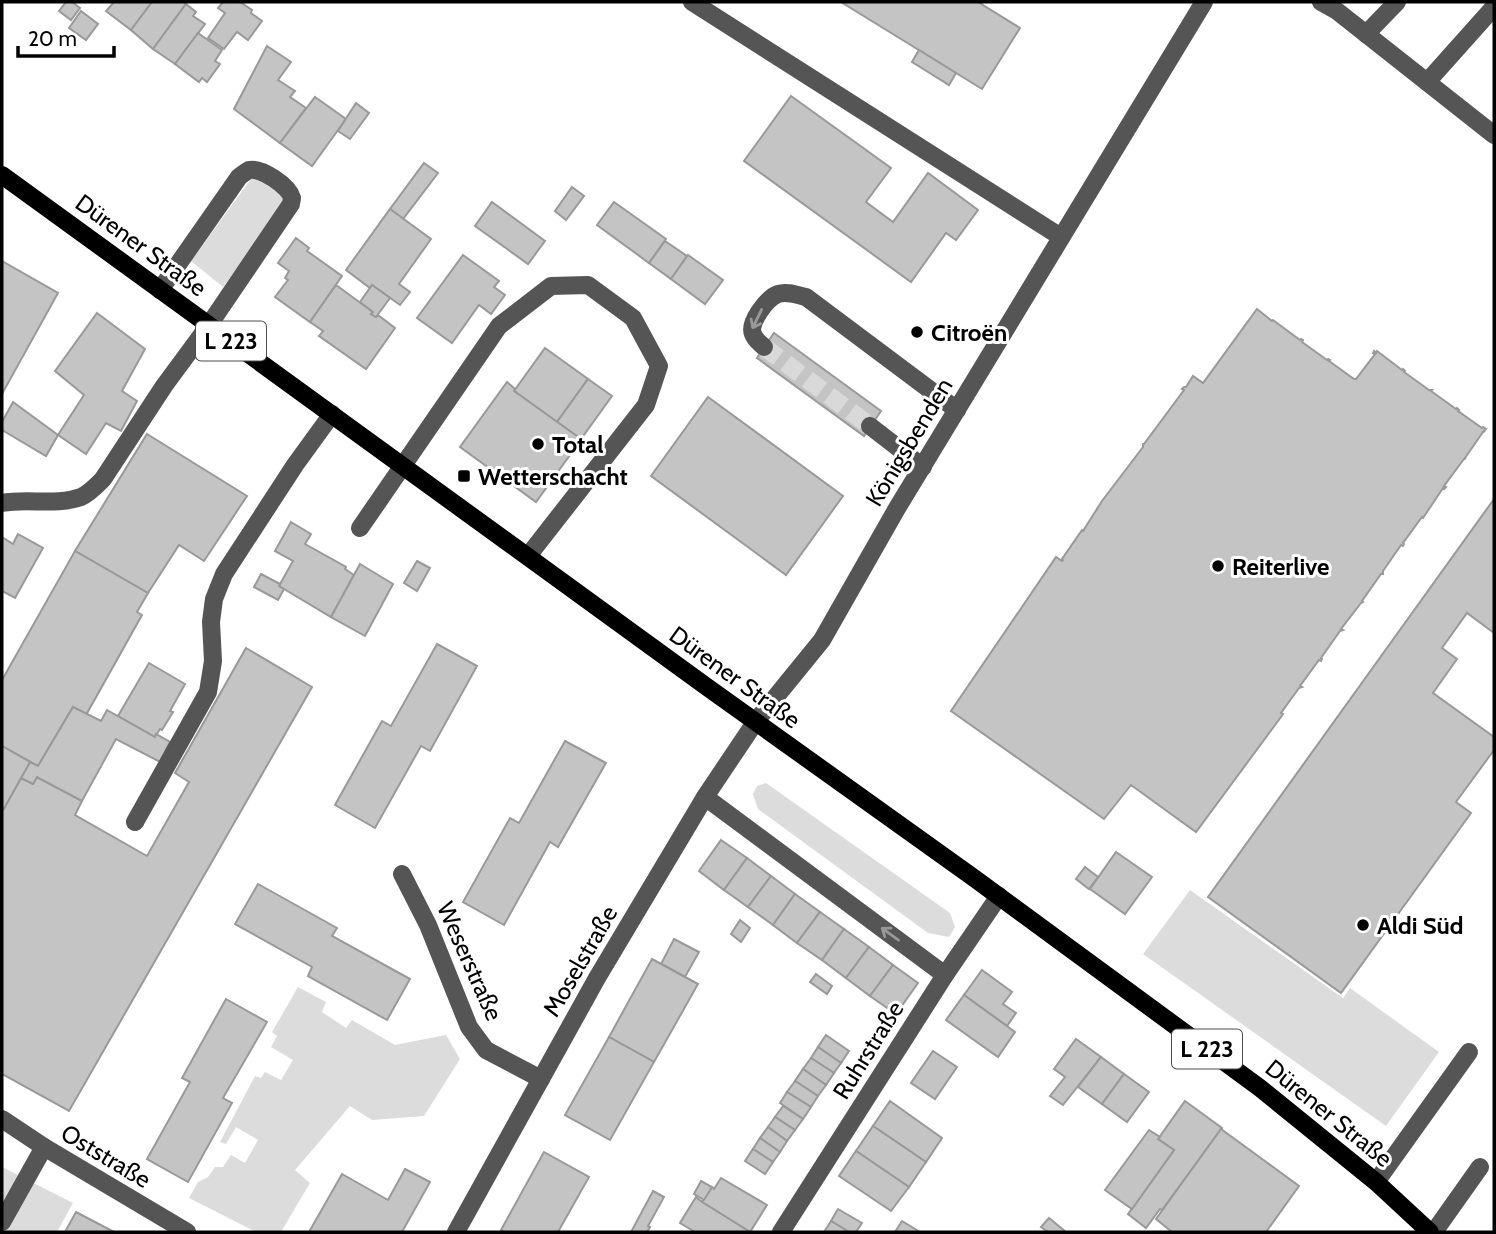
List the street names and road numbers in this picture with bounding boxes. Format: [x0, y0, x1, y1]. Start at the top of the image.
street label: Dürener Straße [70, 188, 212, 302]
road number: L 223 [196, 322, 266, 360]
street label: Königsbenden [859, 373, 959, 511]
street label: Dürener Straße [664, 620, 806, 734]
street label: Weserstraße [431, 897, 509, 1025]
street label: Moselstraße [537, 900, 623, 1022]
street label: Ruhrstraße [826, 996, 910, 1104]
road number: L 223 [1172, 1030, 1242, 1068]
street label: Dürener Straße [1260, 1053, 1398, 1173]
street label: Oststraße [56, 1118, 156, 1194]

